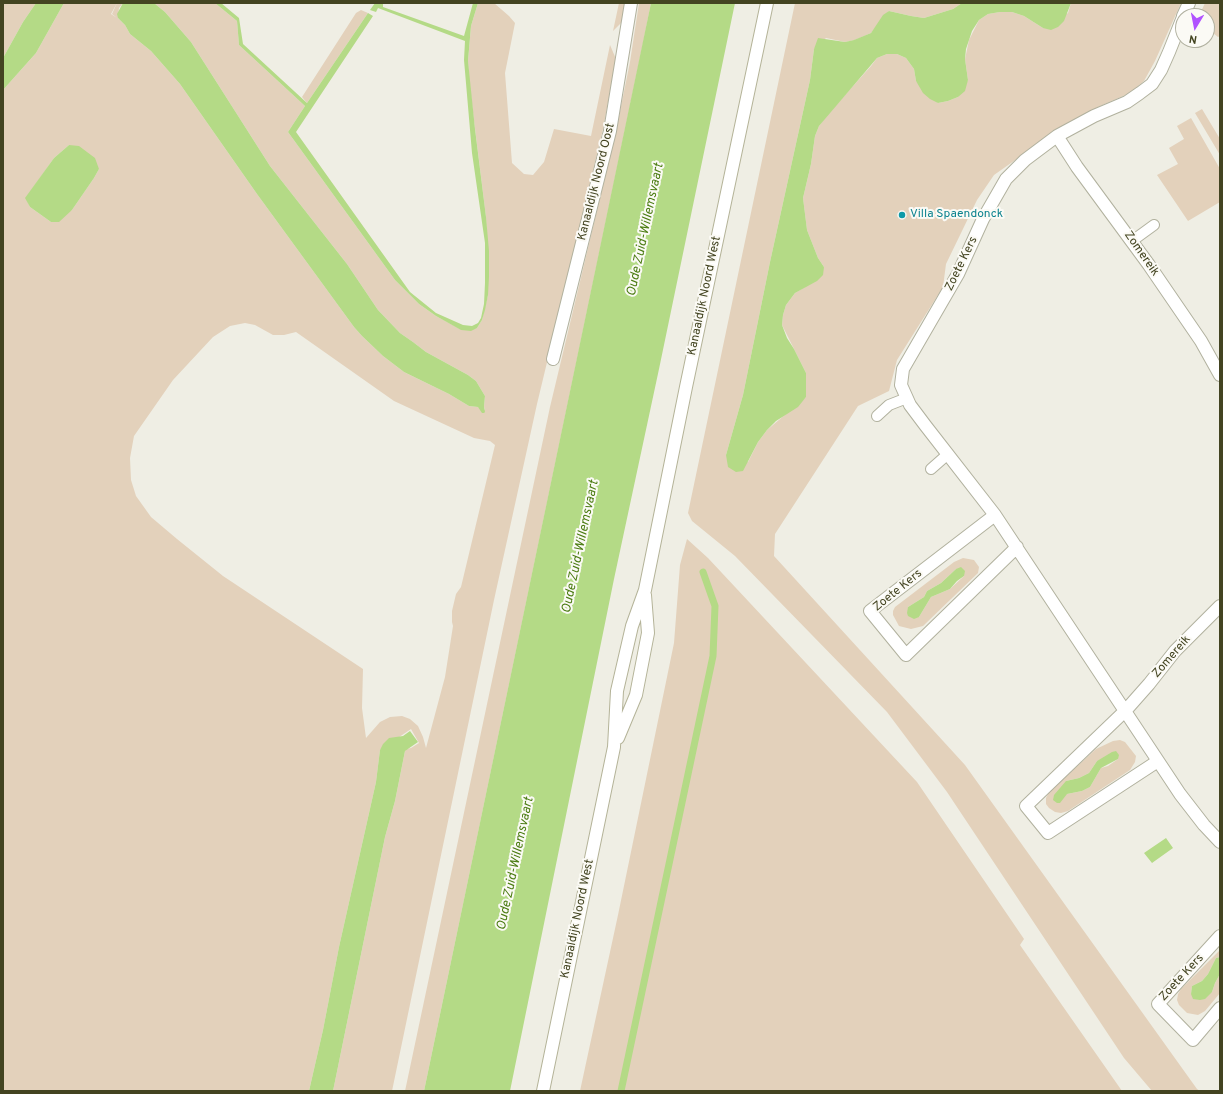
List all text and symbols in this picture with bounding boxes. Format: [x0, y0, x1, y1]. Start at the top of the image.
north arrow [1175, 8, 1215, 48]
text: N [1188, 31, 1198, 46]
street label: Kanaaldijk Noord Oost [575, 122, 619, 242]
water label: Oude Zuid-Willemsvaart [624, 162, 668, 298]
place label: Villa Spaendonck [910, 208, 1003, 222]
marker: Villa Spaendonck [897, 210, 907, 220]
street label: Zomereik [1120, 229, 1162, 279]
street label: Zoete Kers [943, 234, 981, 294]
street label: Kanaaldijk Noord West [685, 235, 725, 357]
water label: Oude Zuid-Willemsvaart [559, 479, 603, 615]
street label: Zoete Kers [871, 567, 925, 615]
street label: Zomereik [1150, 633, 1194, 681]
water label: Oude Zuid-Willemsvaart [494, 796, 538, 932]
street label: Kanaaldijk Noord West [558, 858, 598, 980]
street label: Zoete Kers [1157, 952, 1207, 1004]

